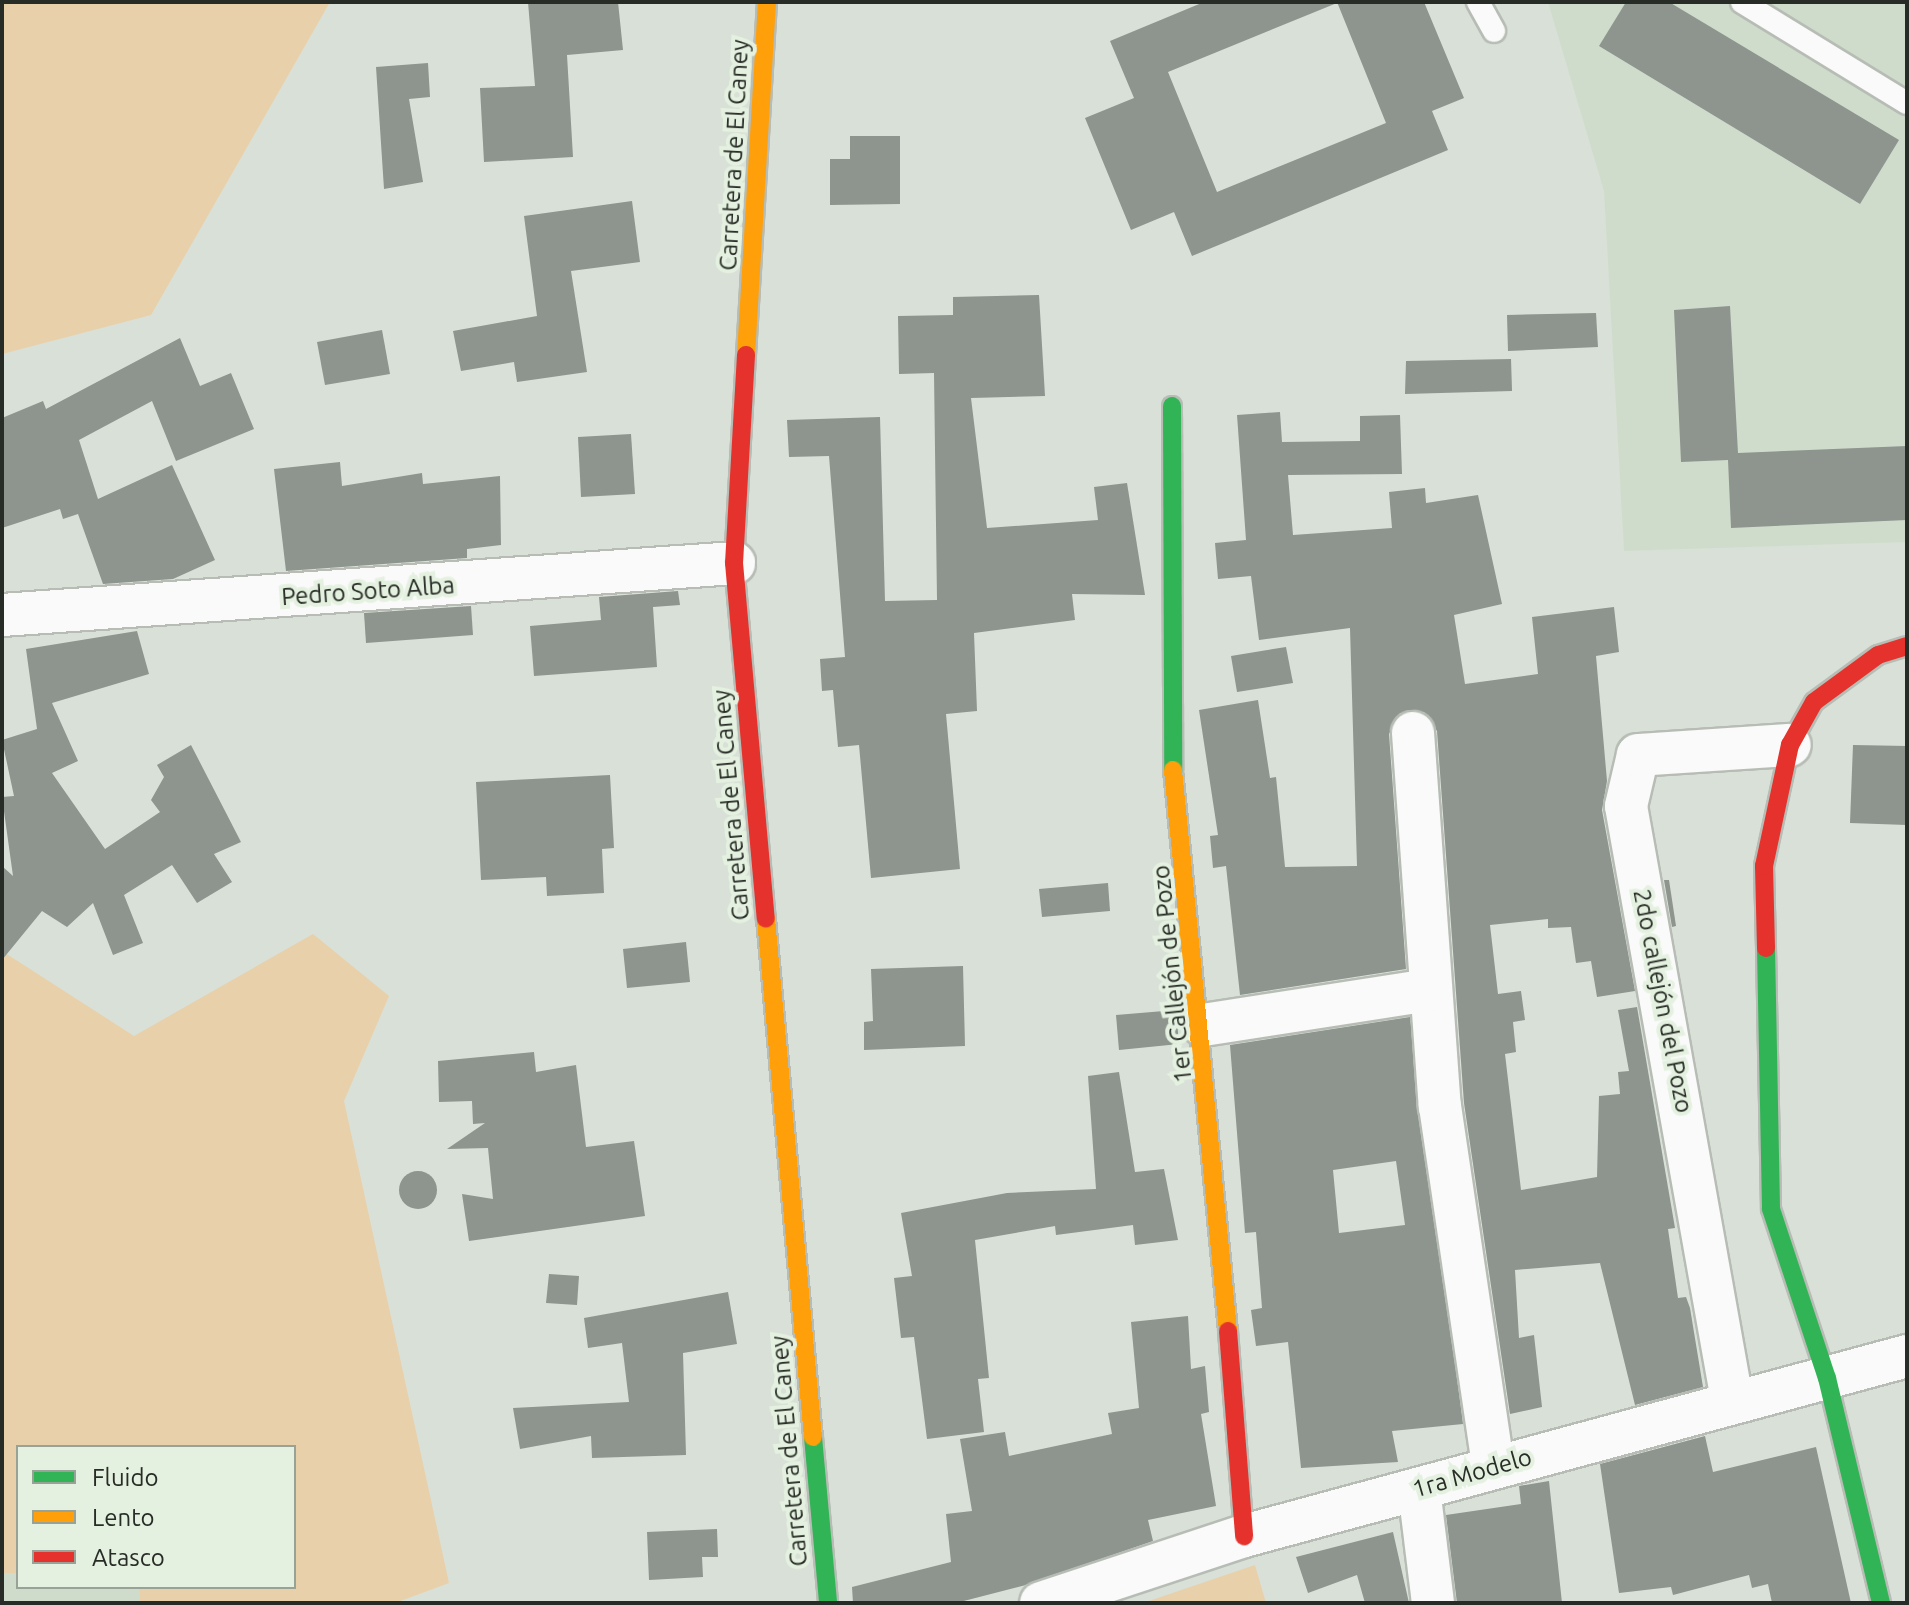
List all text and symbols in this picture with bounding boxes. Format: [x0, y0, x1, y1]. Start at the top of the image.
street label: Carretera de El Caney [714, 39, 754, 271]
street label: Pedro Soto Alba [280, 571, 456, 611]
street label: Carretera de El Caney [707, 688, 755, 922]
street label: 1er Callejón de Pozo [1146, 864, 1198, 1084]
street label: 2do callejón del Pozo [1627, 887, 1699, 1115]
street label: Carretera de El Caney [765, 1334, 813, 1568]
street label: 1ra Modelo [1409, 1442, 1535, 1504]
legend [16, 1445, 296, 1589]
text: Fluido [92, 1464, 159, 1491]
text: Lento [92, 1504, 155, 1531]
text: Atasco [92, 1544, 165, 1571]

